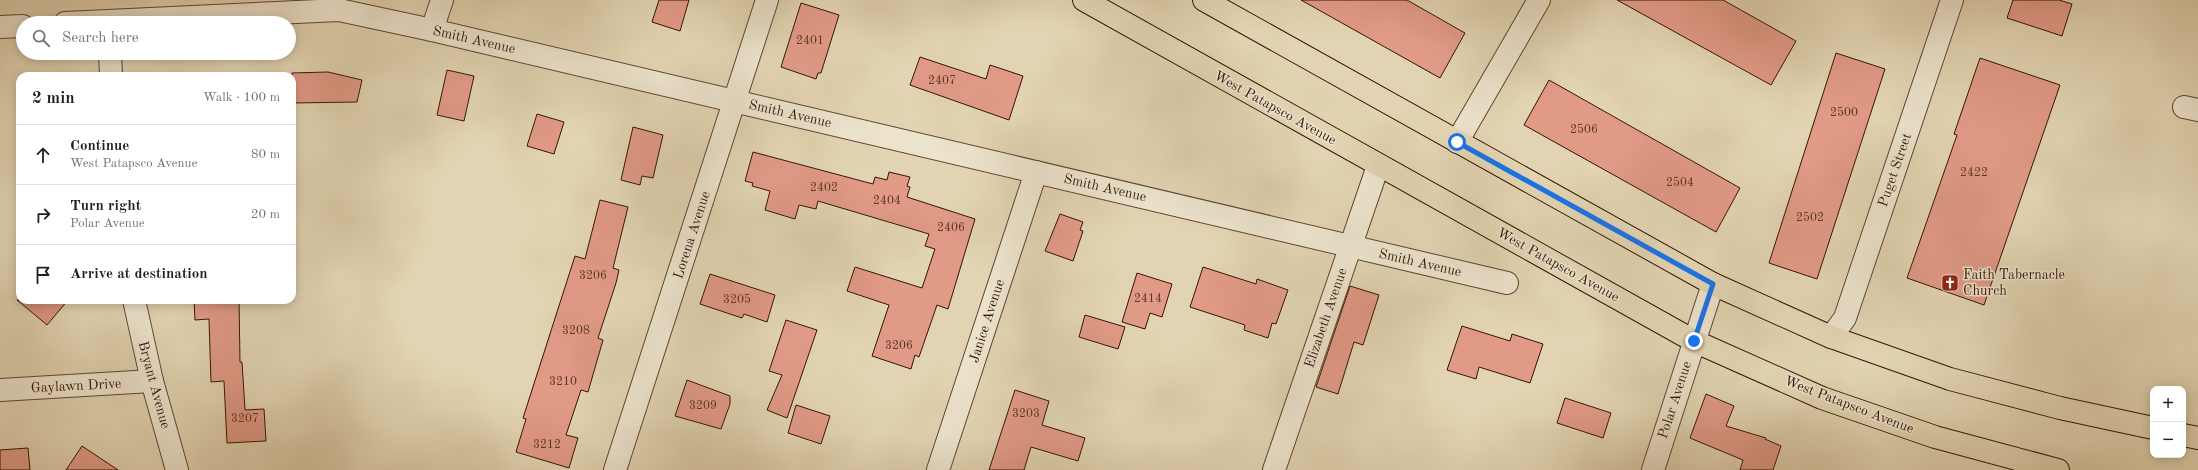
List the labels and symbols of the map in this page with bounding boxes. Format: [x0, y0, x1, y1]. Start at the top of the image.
street label: Smith Avenue [431, 24, 517, 56]
house number: 2401 [796, 35, 824, 47]
street label: West Patapsco Avenue [1212, 69, 1338, 147]
house number: 2407 [928, 75, 956, 87]
street label: Smith Avenue [747, 98, 833, 130]
house number: 2500 [1830, 106, 1858, 119]
house number: 2506 [1570, 123, 1598, 136]
street label: Puget Street [1876, 131, 1914, 209]
route start [1448, 133, 1466, 151]
house number: 2422 [1960, 167, 1988, 179]
street label: Smith Avenue [1062, 172, 1148, 204]
house number: 2504 [1666, 176, 1694, 189]
house number: 2402 [810, 182, 838, 194]
street label: Lorena Avenue [671, 189, 713, 281]
house number: 2404 [873, 195, 901, 207]
house number: 2502 [1796, 211, 1824, 224]
house number: 2406 [937, 222, 965, 234]
street label: West Patapsco Avenue [1495, 226, 1621, 304]
street label: Smith Avenue [1377, 247, 1463, 279]
street label: Elizabeth Avenue [1302, 266, 1350, 370]
place label: Faith Tabernacle Church [1963, 268, 2065, 298]
house number: 3206 [579, 270, 607, 282]
church icon: Faith Tabernacle Church [1940, 273, 1960, 293]
street label: Janice Avenue [967, 278, 1007, 364]
house number: 3205 [723, 293, 751, 306]
house number: 2414 [1134, 293, 1162, 305]
house number: 3208 [562, 325, 590, 337]
route end [1685, 332, 1703, 350]
street label: Bryant Avenue [136, 340, 172, 430]
house number: 3206 [885, 340, 913, 352]
street label: Polar Avenue [1656, 360, 1694, 440]
street label: West Patapsco Avenue [1782, 374, 1916, 436]
house number: 3210 [549, 376, 577, 388]
street label: Gaylawn Drive [30, 377, 122, 395]
house number: 3209 [689, 400, 717, 412]
house number: 3203 [1012, 408, 1040, 420]
house number: 3207 [231, 413, 259, 425]
house number: 3212 [533, 439, 561, 451]

